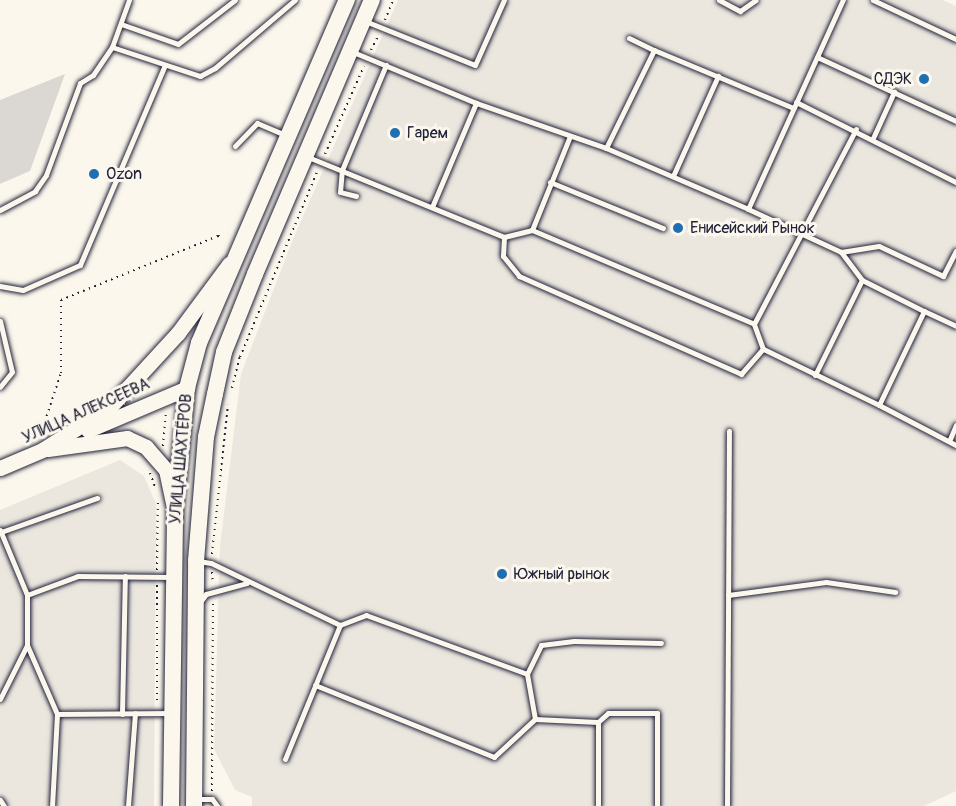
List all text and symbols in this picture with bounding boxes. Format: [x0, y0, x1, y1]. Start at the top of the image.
place label: СДЭК [874, 69, 912, 89]
marker: СДЭК [917, 72, 931, 86]
place label: Гарем [407, 123, 448, 143]
marker: Гарем [388, 126, 402, 140]
place label: Ozon [106, 164, 142, 184]
marker: Ozon [87, 167, 101, 181]
place label: Енисейский Рынок [690, 218, 815, 238]
marker: Енисейский Рынок [671, 221, 685, 235]
street label: УЛИЦА АЛЕКСЕЕВА [19, 374, 153, 448]
street label: УЛИЦА ШАХТЁРОВ [166, 393, 196, 525]
place label: Южный рынок [514, 564, 610, 584]
marker: Южный рынок [495, 567, 509, 581]

